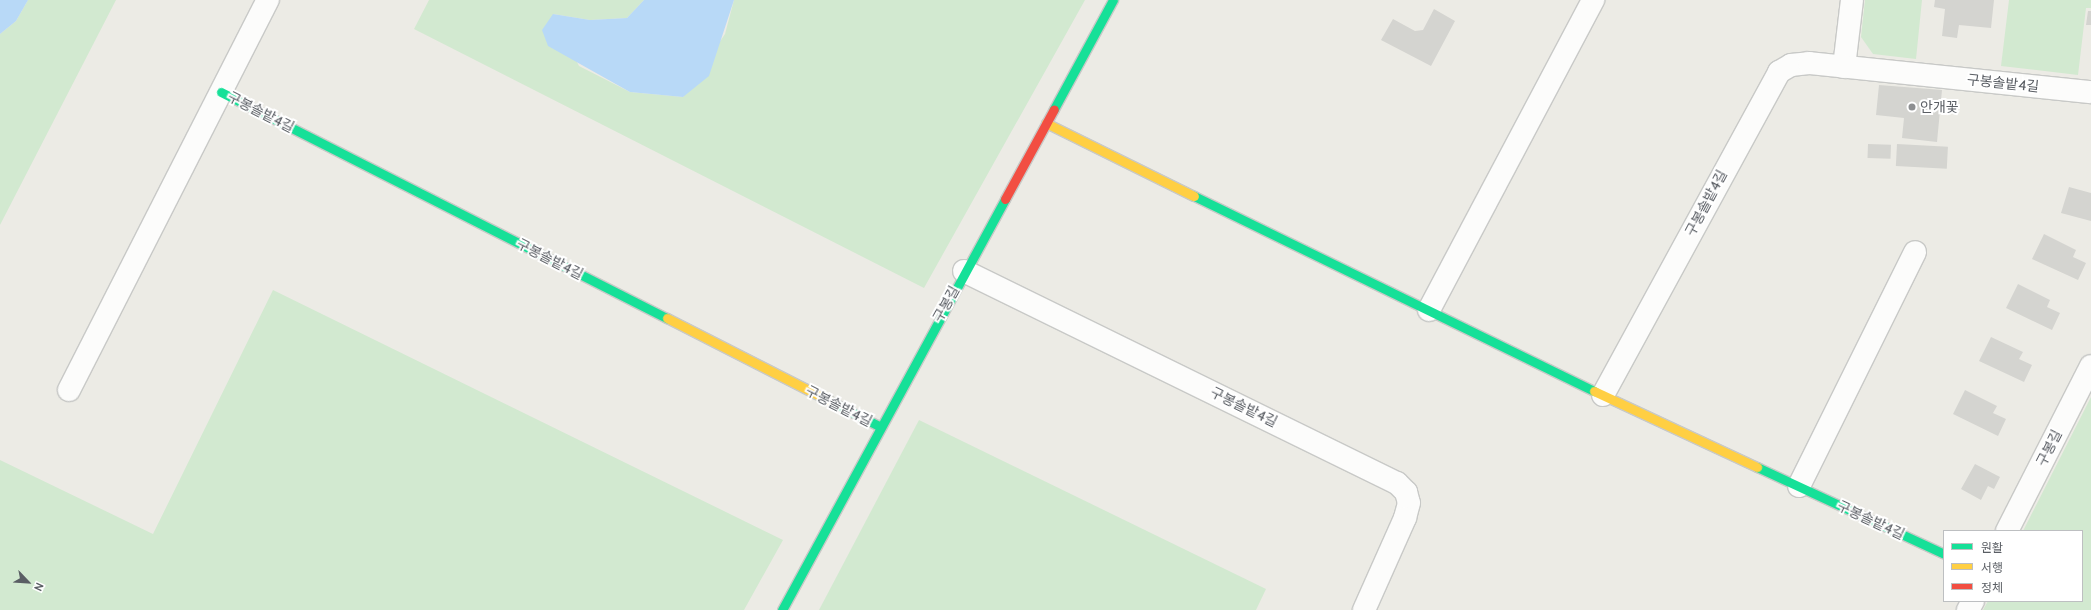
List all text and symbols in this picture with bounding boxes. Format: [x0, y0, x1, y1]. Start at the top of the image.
street label: 구봉솔밭4길 [1966, 71, 2040, 95]
street label: 구봉솔밭4길 [225, 88, 297, 136]
place label: 안개꽃 [1920, 99, 1959, 115]
marker: 안개꽃 [1907, 102, 1917, 112]
street label: 구봉솔밭4길 [1682, 167, 1730, 239]
street label: 구봉솔밭4길 [514, 235, 586, 283]
street label: 구봉길 [929, 283, 963, 325]
street label: 구봉솔밭4길 [803, 382, 875, 430]
street label: 구봉솔밭4길 [1208, 384, 1280, 430]
street label: 구봉길 [2033, 427, 2065, 469]
street label: 구봉솔밭4길 [1835, 497, 1907, 543]
legend [1943, 530, 2083, 602]
text: 원활 [1981, 540, 2003, 555]
text: 서행 [1981, 560, 2003, 575]
north arrow [8, 562, 48, 602]
text: 정체 [1981, 580, 2003, 595]
text: N [31, 581, 47, 594]

